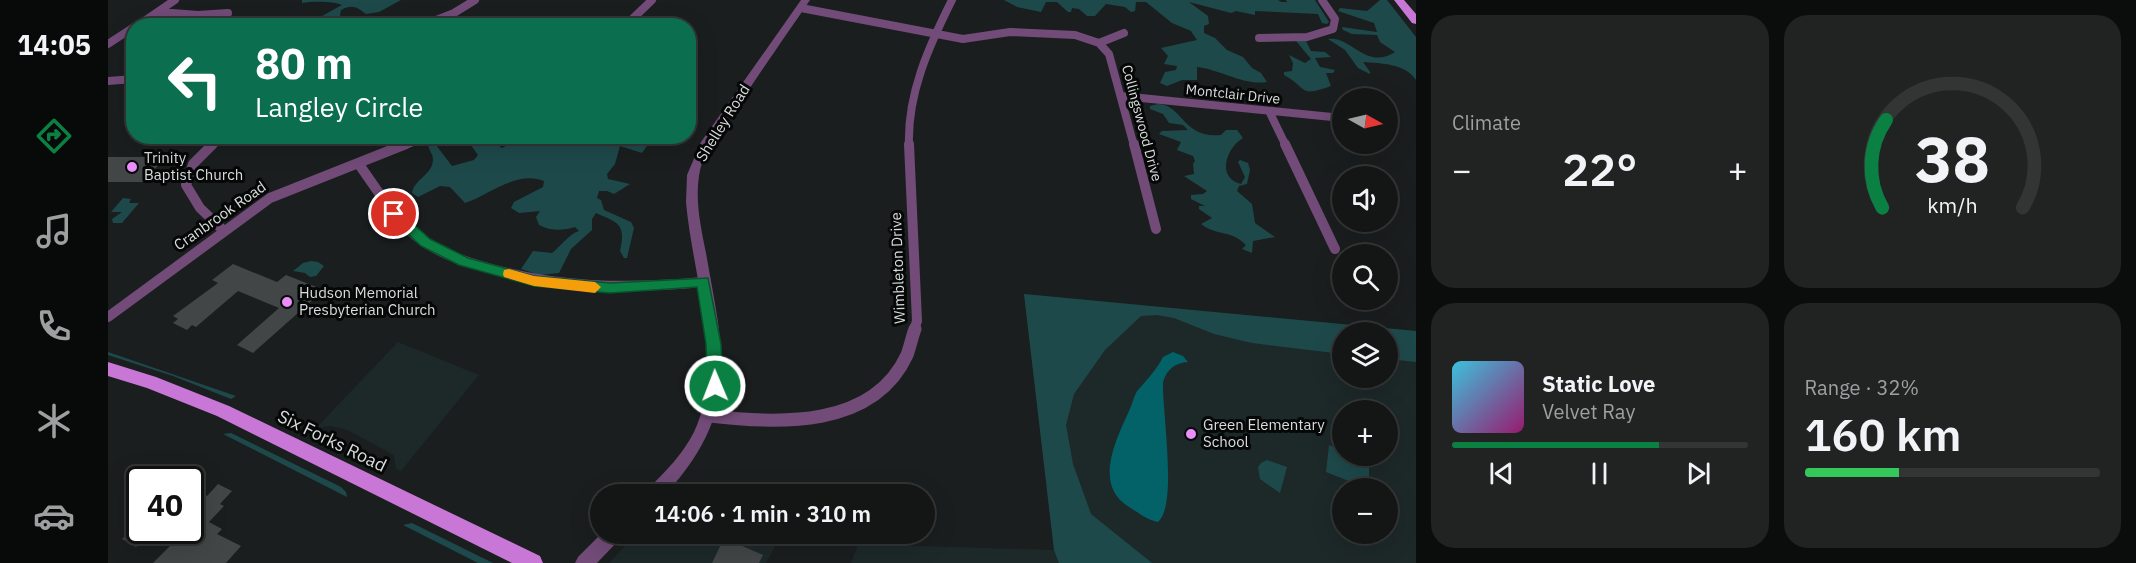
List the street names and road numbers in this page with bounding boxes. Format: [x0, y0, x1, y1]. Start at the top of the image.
street label: Collingswood Drive [1118, 63, 1166, 184]
street label: Montclair Drive [1185, 80, 1281, 108]
street label: Shelley Road [691, 81, 754, 165]
street label: Cranbrook Road [170, 177, 269, 254]
street label: Wimbleton Drive [886, 212, 909, 324]
street label: Six Forks Road [274, 404, 390, 477]

